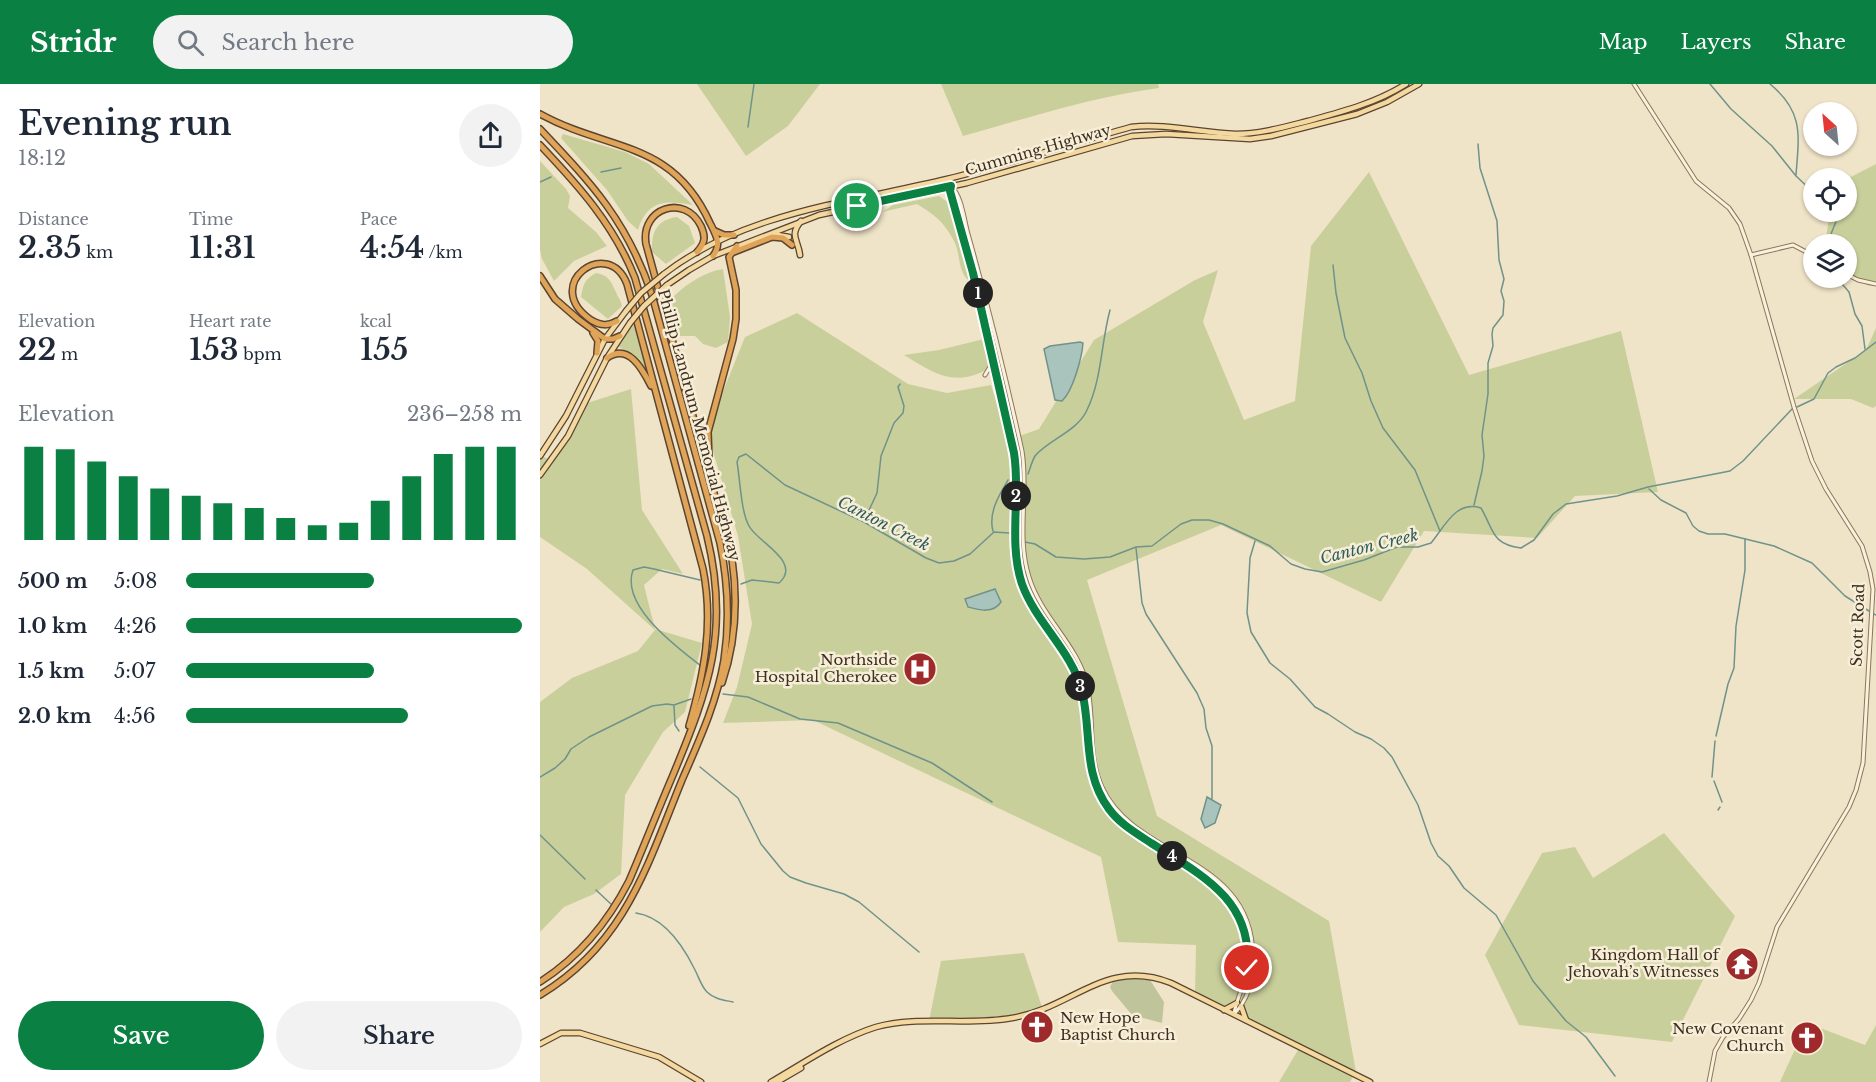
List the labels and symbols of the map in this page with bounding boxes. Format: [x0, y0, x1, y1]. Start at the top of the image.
north arrow [1803, 102, 1857, 156]
street label: Cumming Highway [963, 119, 1113, 179]
pin [831, 180, 882, 231]
pin: 1 [963, 278, 993, 308]
street label: Phillip Landrum Memorial Highway [654, 287, 745, 563]
pin: 2 [1001, 481, 1031, 511]
water label: Canton Creek [835, 491, 933, 555]
water label: Canton Creek [1318, 524, 1420, 568]
street label: Scott Road [1847, 583, 1868, 667]
place label: Northside Hospital Cherokee [755, 650, 897, 686]
hospital icon: Northside Hospital Cherokee [902, 651, 938, 687]
pin: 3 [1065, 671, 1095, 701]
pin: 4 [1157, 841, 1187, 871]
pin [1221, 942, 1272, 993]
place label: Kingdom Hall of Jehovah’s Witnesses [1565, 945, 1721, 981]
temple icon: Kingdom Hall of Jehovah’s Witnesses [1724, 946, 1760, 982]
place label: New Hope Baptist Church [1060, 1008, 1175, 1044]
church icon: New Hope Baptist Church [1019, 1009, 1055, 1045]
place label: New Covenant Church [1672, 1019, 1784, 1055]
church icon: New Covenant Church [1789, 1020, 1825, 1056]

